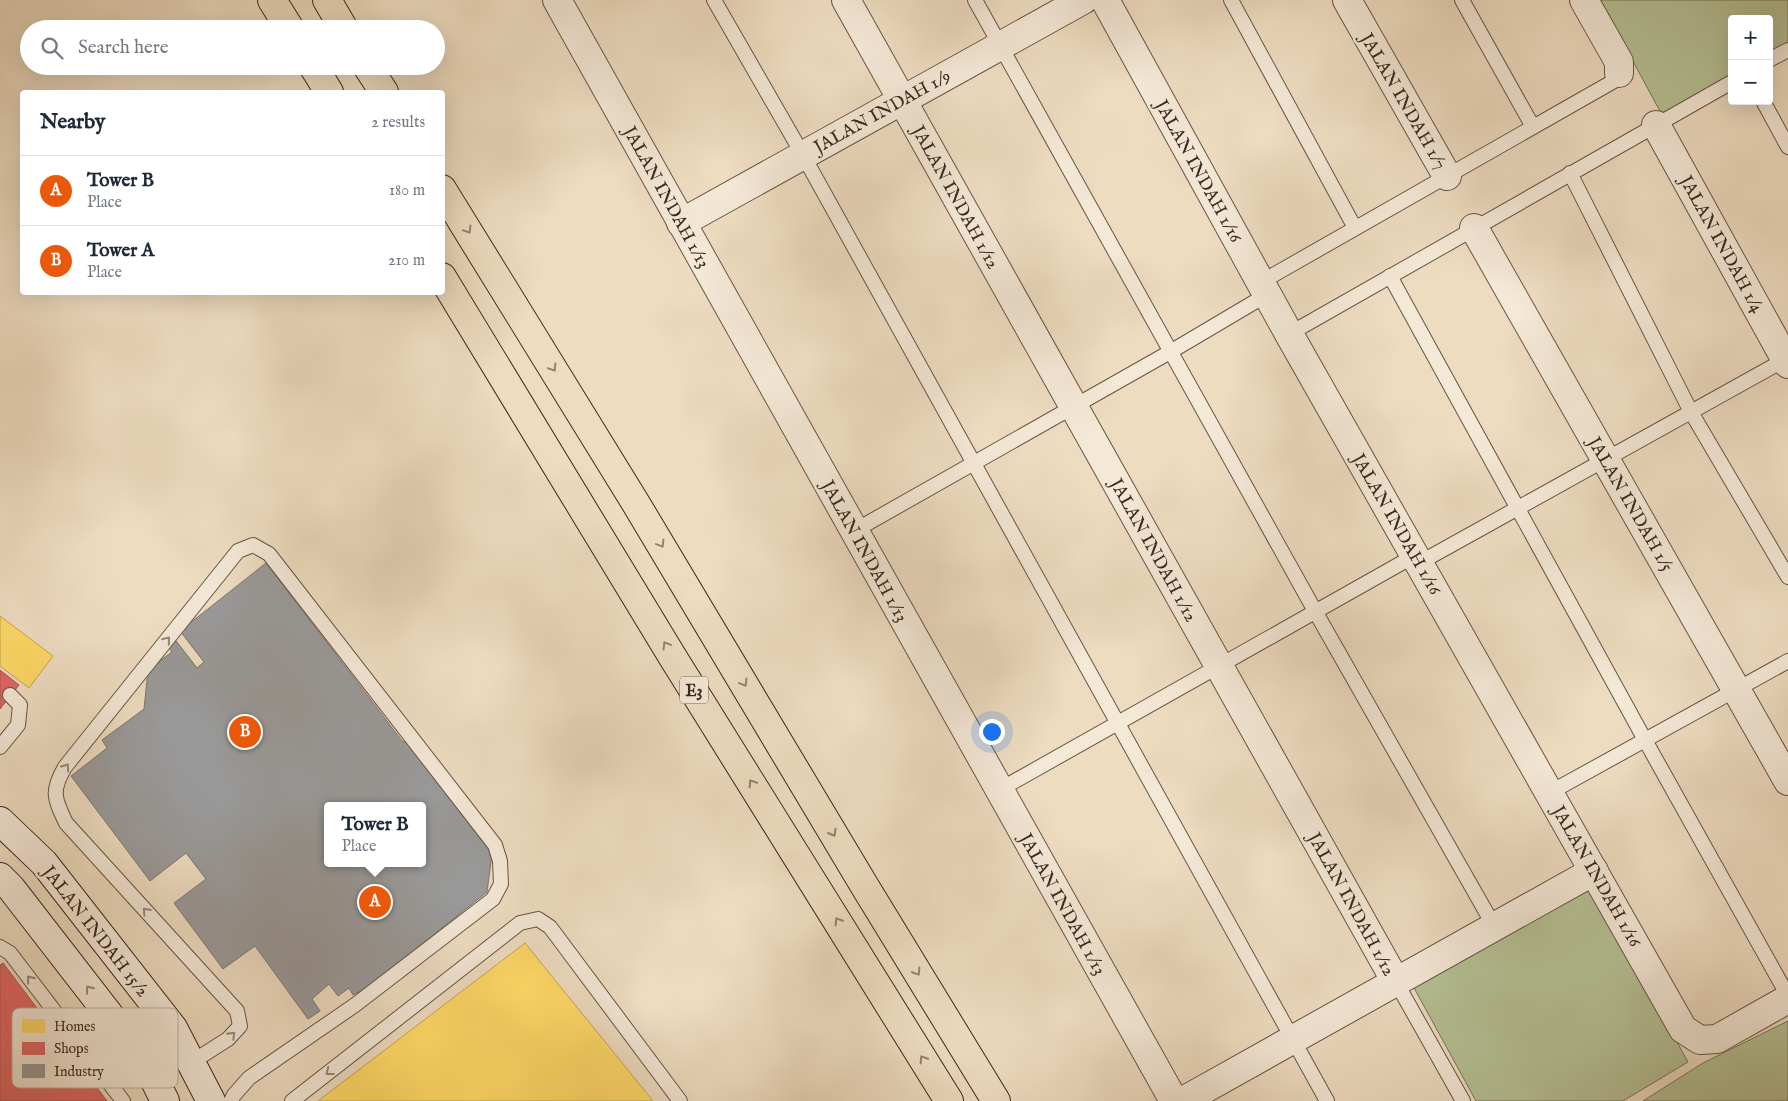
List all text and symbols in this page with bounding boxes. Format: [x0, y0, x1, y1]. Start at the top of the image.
map controls [1728, 15, 1773, 105]
button: + [1728, 15, 1773, 60]
search box [20, 20, 445, 75]
street label: JALAN INDAH 1/7 [1353, 28, 1451, 174]
icon: search [38, 34, 66, 62]
text: Search here [78, 36, 169, 60]
button: − [1728, 60, 1773, 105]
street label: JALAN INDAH 1/9 [808, 65, 955, 160]
street label: JALAN INDAH 1/16 [1148, 95, 1247, 247]
text: Nearby [40, 109, 105, 136]
text: 2 results [371, 113, 425, 133]
street label: JALAN INDAH 1/12 [905, 120, 1004, 273]
street label: JALAN INDAH 1/13 [616, 121, 714, 273]
text: Tower B [87, 169, 154, 193]
street label: JALAN INDAH 1/4 [1672, 170, 1768, 318]
text: A [51, 181, 61, 201]
text: 180 m [389, 181, 425, 201]
text: Place [87, 193, 122, 213]
one-way arrow [462, 225, 471, 234]
text: Tower A [87, 239, 154, 263]
text: B [51, 251, 61, 271]
text: 210 m [388, 251, 425, 271]
text: Place [87, 263, 122, 283]
one-way arrow [547, 363, 557, 372]
street label: JALAN INDAH 1/5 [1581, 432, 1678, 577]
street label: JALAN INDAH 1/16 [1345, 448, 1446, 600]
street label: JALAN INDAH 1/12 [1103, 473, 1202, 626]
street label: JALAN INDAH 1/13 [814, 475, 912, 627]
one-way arrow [654, 538, 664, 547]
one-way arrow [161, 637, 169, 646]
one-way arrow [662, 642, 672, 651]
road number: E3 [680, 676, 708, 704]
one-way arrow [738, 677, 748, 686]
pin: B [229, 713, 261, 751]
your location [979, 719, 1005, 745]
one-way arrow [60, 764, 69, 773]
one-way arrow [748, 780, 758, 789]
street label: JALAN INDAH 1/16 [1545, 800, 1646, 952]
popup [324, 802, 426, 867]
text: Tower B [341, 813, 409, 837]
street label: JALAN INDAH 1/12 [1301, 827, 1400, 980]
one-way arrow [827, 828, 837, 837]
street label: JALAN INDAH 1/13 [1012, 828, 1110, 980]
text: Place [341, 837, 376, 857]
street label: JALAN INDAH 15/2 [35, 860, 153, 1002]
pin: A [359, 883, 391, 921]
one-way arrow [143, 908, 152, 917]
one-way arrow [834, 918, 844, 927]
one-way arrow [911, 967, 921, 976]
one-way arrow [27, 976, 35, 985]
one-way arrow [86, 985, 95, 994]
legend [12, 1008, 178, 1088]
text: Homes [54, 1018, 96, 1036]
one-way arrow [226, 1032, 235, 1041]
text: Shops [54, 1040, 89, 1058]
one-way arrow [920, 1056, 929, 1065]
text: Industry [54, 1063, 104, 1081]
one-way arrow [326, 1066, 335, 1074]

